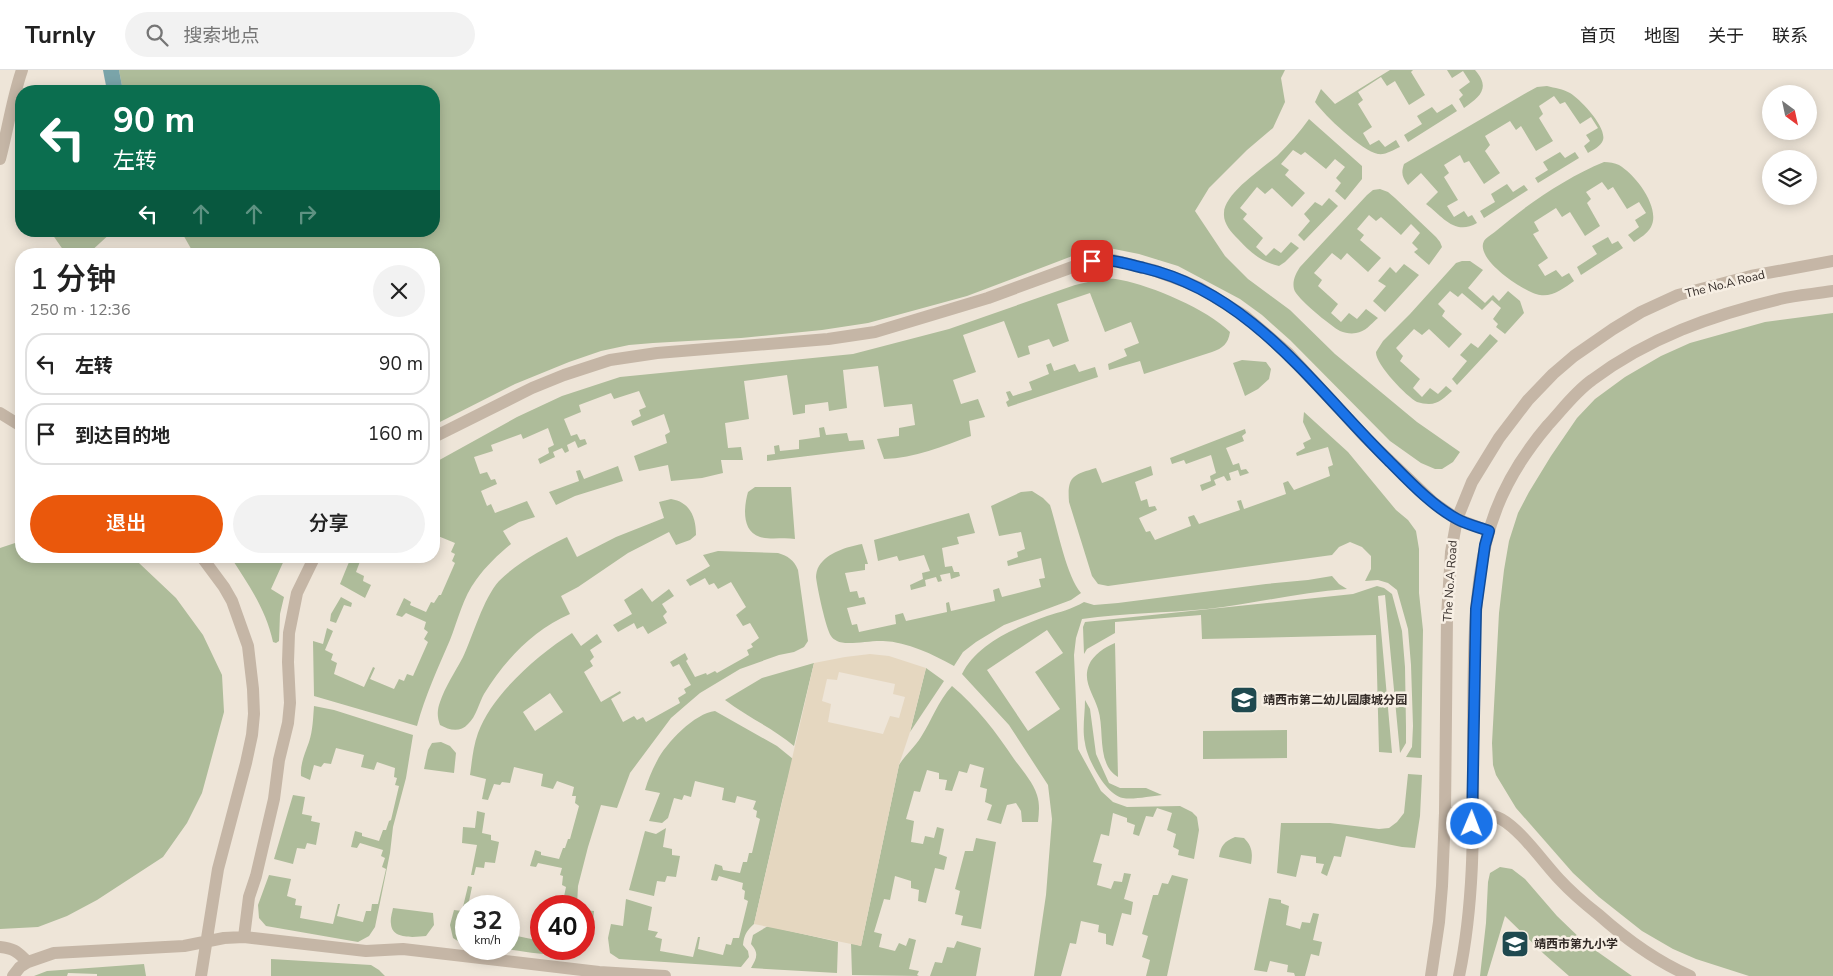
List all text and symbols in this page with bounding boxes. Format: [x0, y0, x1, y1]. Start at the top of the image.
search box [125, 12, 475, 57]
text: Turnly [25, 19, 95, 51]
icon: search [143, 21, 171, 49]
text: 搜索地点 [183, 23, 259, 49]
text: 首页 [1580, 24, 1616, 48]
text: 地图 [1644, 24, 1680, 48]
text: 关于 [1708, 24, 1744, 48]
text: 联系 [1772, 24, 1808, 48]
north arrow [1762, 85, 1818, 140]
map controls [1762, 85, 1817, 205]
text: 90 m [113, 97, 195, 144]
icon: left [30, 105, 95, 170]
text: 左转 [113, 146, 157, 176]
button: layers [1762, 150, 1817, 205]
icon: left [134, 200, 162, 228]
icon: ahead [187, 200, 215, 228]
icon: ahead [240, 200, 268, 228]
icon: right [293, 200, 321, 228]
pin [1071, 240, 1113, 282]
icon: arrive [1078, 247, 1106, 275]
text: 1 分钟 [30, 259, 116, 300]
button: close [373, 265, 425, 317]
street label: The No.A Road [1684, 266, 1766, 302]
text: 250 m · 12:36 [30, 299, 131, 321]
icon: left [32, 350, 60, 378]
text: 90 m [379, 351, 423, 377]
text: 左转 [75, 353, 113, 379]
icon: arrive [32, 420, 60, 448]
text: 160 m [368, 421, 423, 447]
text: 到达目的地 [75, 423, 170, 449]
button: 退出 [30, 495, 223, 553]
button: 分享 [233, 495, 425, 553]
street label: The No.A Road [1439, 540, 1461, 622]
school or university icon: 靖西市第二幼儿园康城分园 [1229, 685, 1259, 715]
place label: 靖西市第二幼儿园康城分园 [1263, 692, 1407, 708]
position arrow [1445, 797, 1497, 849]
speed limit sign: 40 [530, 895, 595, 960]
text: 32 [472, 904, 503, 938]
school or university icon: 靖西市第九小学 [1500, 929, 1530, 959]
text: km/h [474, 932, 501, 948]
place label: 靖西市第九小学 [1534, 936, 1618, 952]

